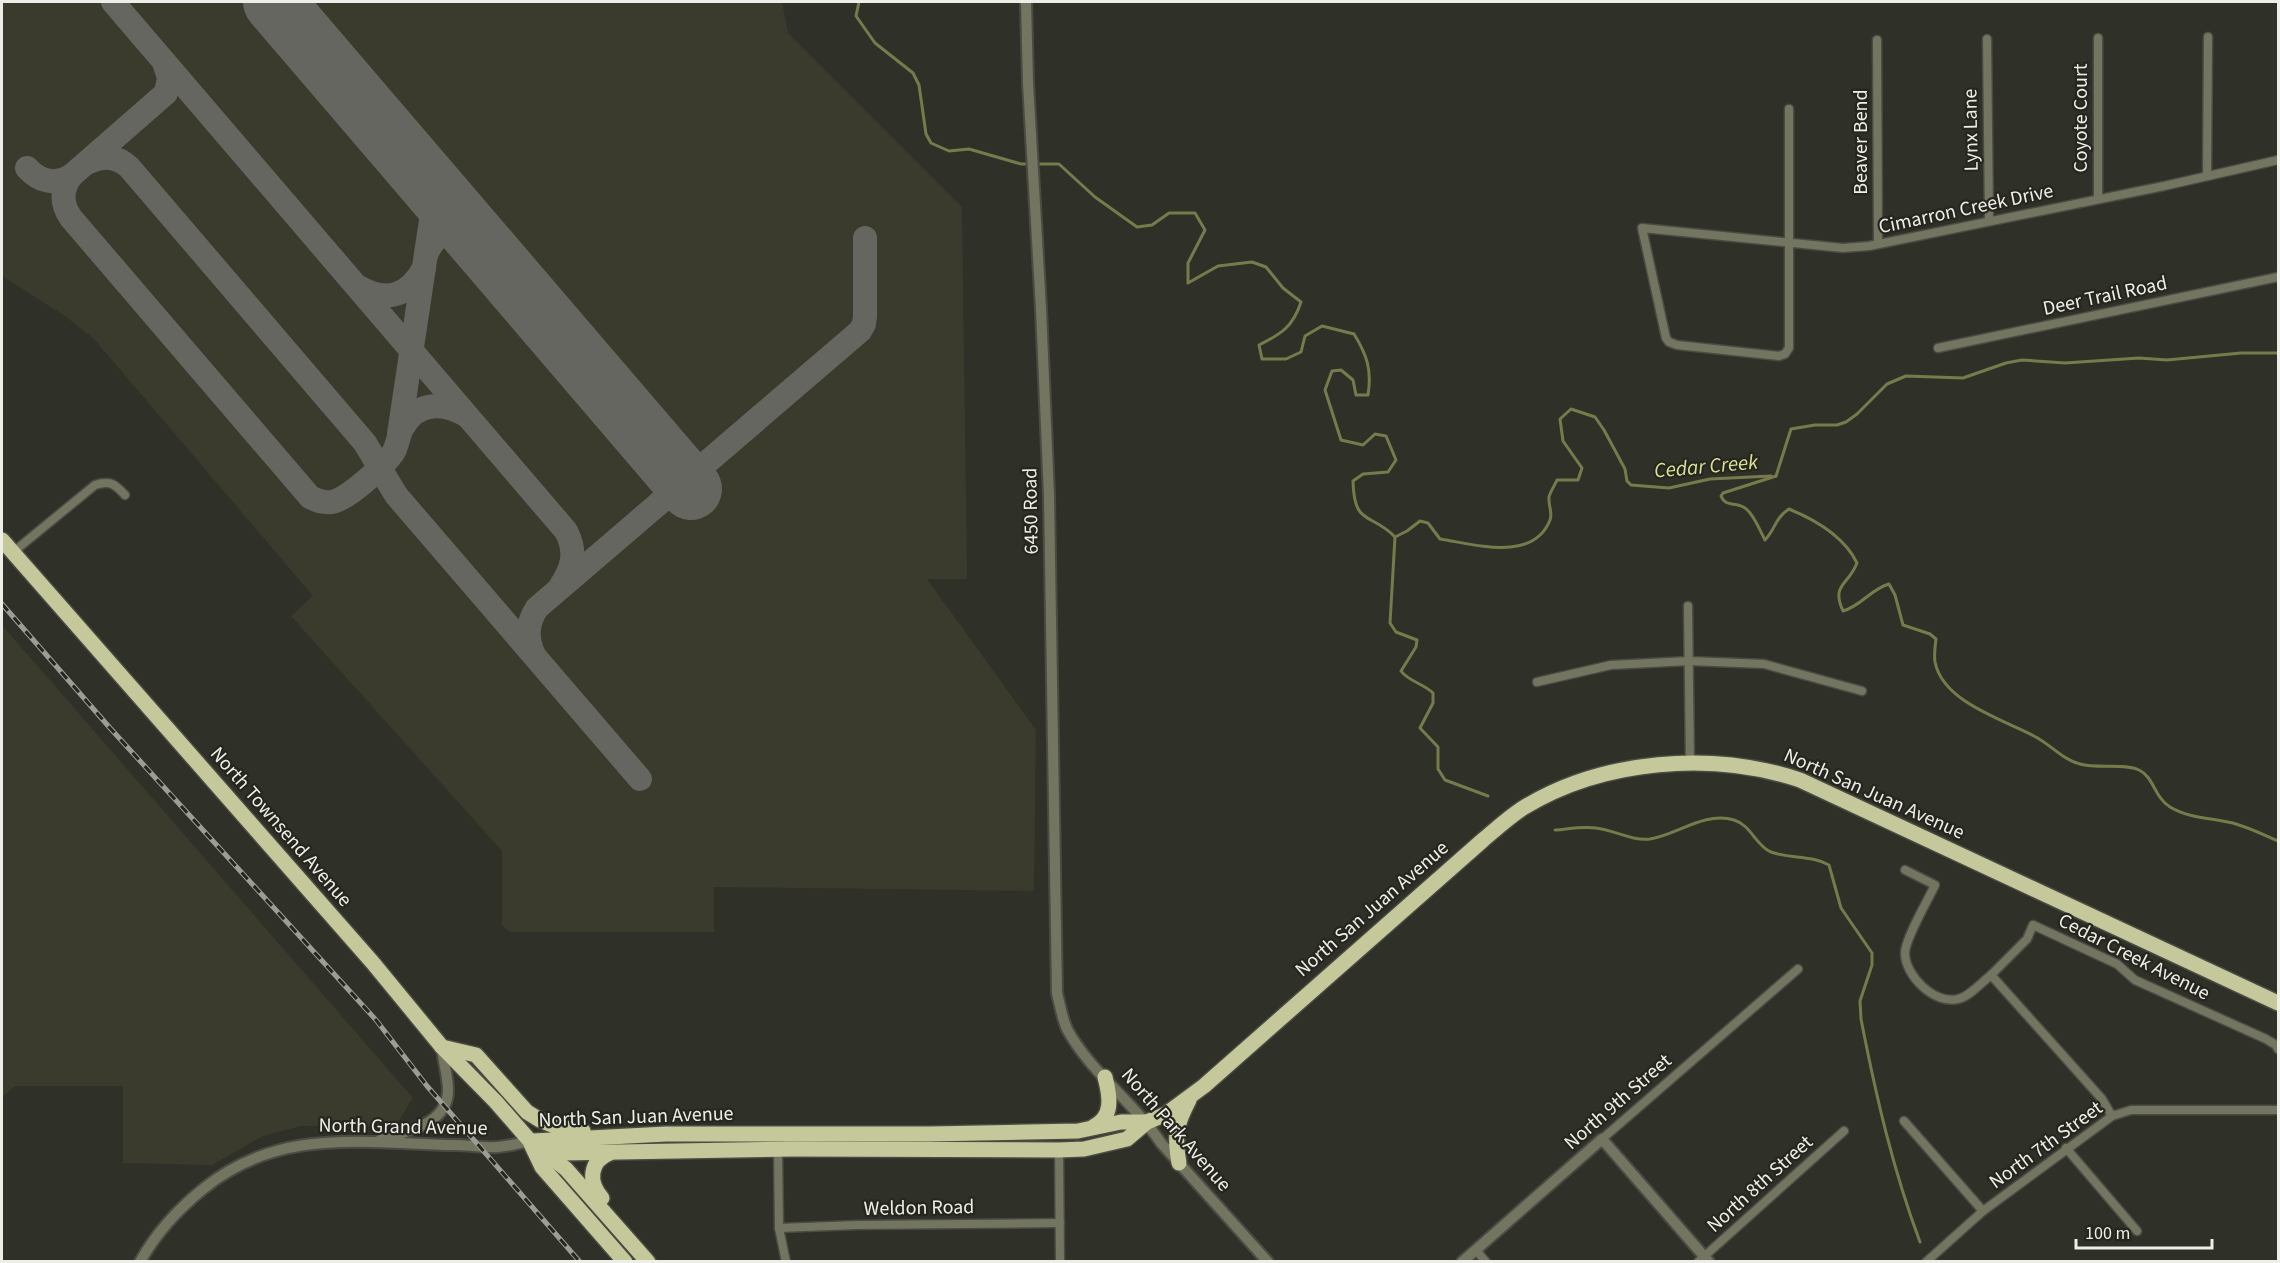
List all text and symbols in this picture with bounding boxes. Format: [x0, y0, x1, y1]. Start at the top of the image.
street label: Coyote Court [2067, 63, 2095, 173]
street label: Lynx Lane [1956, 88, 1986, 172]
street label: Beaver Bend [1847, 89, 1875, 195]
street label: Cimarron Creek Drive [1876, 177, 2056, 241]
street label: Deer Trail Road [2040, 269, 2170, 323]
water label: Cedar Creek [1653, 446, 1760, 485]
street label: 6450 Road [1016, 467, 1046, 555]
street label: North Townsend Avenue [204, 741, 358, 913]
street label: North San Juan Avenue [1779, 742, 1969, 847]
street label: North San Juan Avenue [1289, 834, 1455, 984]
street label: Cedar Creek Avenue [2053, 907, 2215, 1007]
street label: North 9th Street [1558, 1047, 1678, 1157]
street label: North Park Avenue [1114, 1062, 1238, 1198]
street label: North 7th Street [1984, 1094, 2109, 1196]
street label: North San Juan Avenue [538, 1100, 734, 1134]
street label: North Grand Avenue [318, 1112, 488, 1142]
street label: North 8th Street [1701, 1129, 1819, 1239]
street label: Weldon Road [863, 1193, 975, 1223]
scale bar [2076, 1212, 2212, 1250]
text: 100 m [2085, 1221, 2130, 1246]

